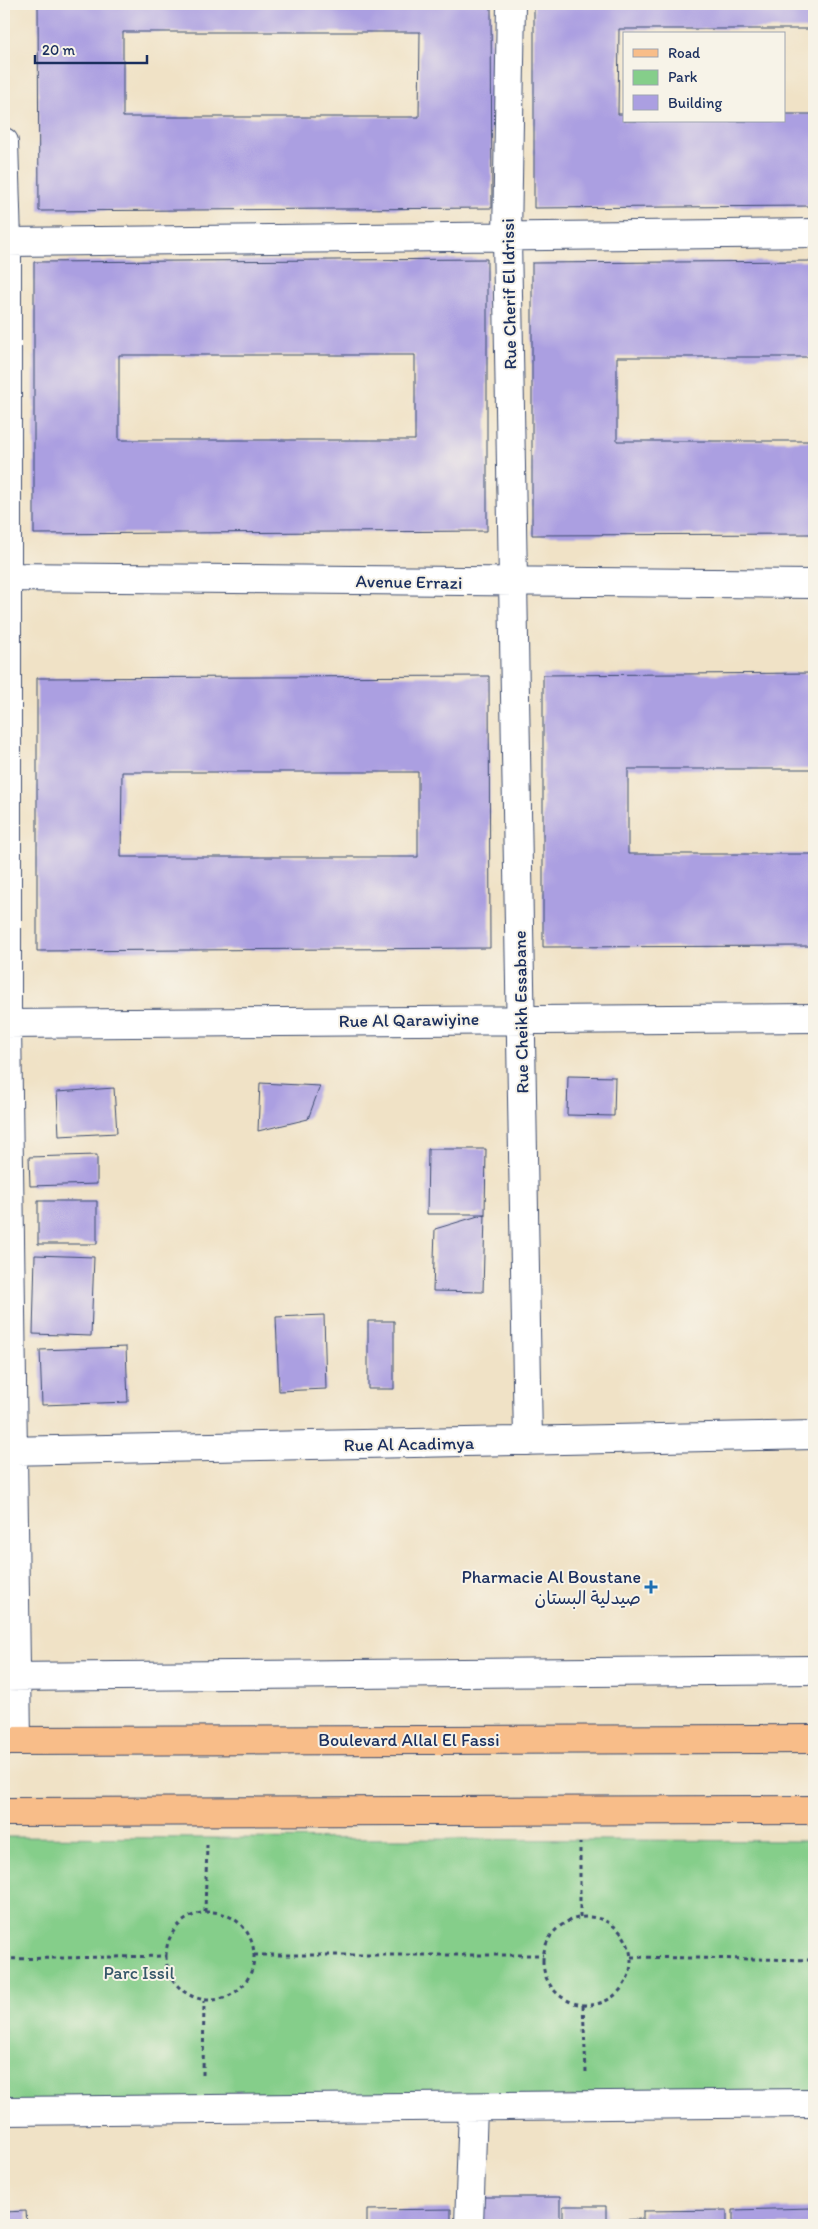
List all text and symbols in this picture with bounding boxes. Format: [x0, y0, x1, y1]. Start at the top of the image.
scale bar [35, 32, 148, 64]
legend [623, 32, 786, 122]
text: 20 m [42, 41, 76, 59]
text: Road [668, 44, 701, 62]
text: Park [668, 68, 698, 86]
text: Building [668, 94, 722, 112]
street label: Rue Cherif El Idrissi [497, 218, 521, 370]
street label: Avenue Errazi [355, 570, 463, 594]
street label: Rue Cheikh Essabane [509, 930, 533, 1094]
street label: Rue Al Qarawiyine [338, 1008, 480, 1032]
street label: Rue Al Acadimya [344, 1432, 475, 1456]
place label: Pharmacie Al Boustane صيدلية البستان [461, 1566, 641, 1609]
marker: Pharmacie Al Boustane صيدلية البستان [645, 1581, 657, 1593]
street label: Boulevard Allal El Fassi [318, 1729, 500, 1751]
park label: Parc Issil [104, 1962, 175, 1984]

